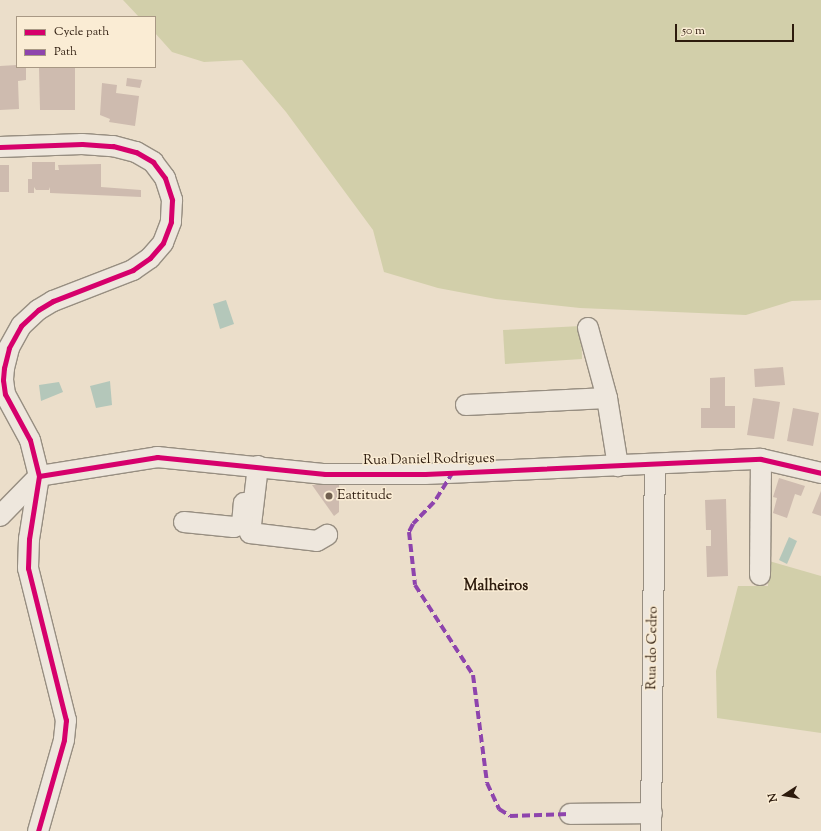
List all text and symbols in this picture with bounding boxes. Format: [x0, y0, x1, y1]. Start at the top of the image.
legend [16, 16, 156, 68]
scale bar [677, 16, 796, 42]
text: 50 m [682, 22, 705, 40]
text: Cycle path [54, 23, 109, 41]
text: Path [54, 43, 77, 61]
street label: Rua Daniel Rodrigues [363, 450, 495, 470]
place label: Eattitude [337, 488, 392, 504]
marker: Eattitude [324, 491, 334, 501]
district label: Malheiros [464, 578, 528, 596]
street label: Rua do Cedro [644, 606, 662, 690]
north arrow [765, 775, 805, 815]
text: N [765, 792, 782, 803]

